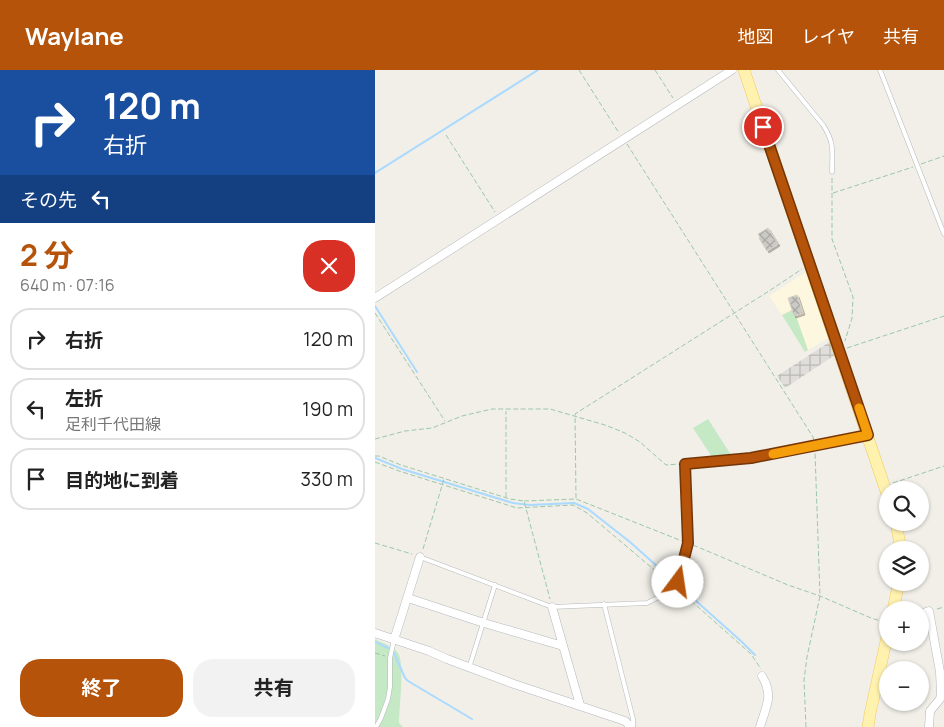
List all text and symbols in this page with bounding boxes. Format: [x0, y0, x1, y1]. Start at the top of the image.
text: Waylane [25, 19, 124, 52]
text: 地図 [738, 24, 774, 48]
text: レイヤ [802, 24, 855, 48]
text: 共有 [883, 24, 919, 48]
text: 120 m [103, 82, 201, 130]
icon: right [20, 90, 85, 155]
pin [742, 106, 784, 148]
icon: arrive [749, 113, 777, 141]
text: 右折 [103, 130, 147, 160]
icon: left [87, 185, 115, 213]
text: その先 [20, 187, 77, 213]
text: 2 分 [20, 234, 74, 275]
button: close [303, 240, 355, 292]
text: 640 m · 07:16 [20, 274, 115, 296]
icon: right [22, 325, 50, 353]
text: 120 m [303, 326, 353, 352]
text: 右折 [65, 327, 103, 353]
text: 左折 [65, 385, 103, 411]
icon: left [22, 395, 50, 423]
text: 190 m [302, 396, 353, 422]
text: 足利千代田線 [65, 413, 161, 435]
icon: arrive [22, 465, 50, 493]
text: 330 m [300, 466, 353, 492]
text: 目的地に到着 [65, 467, 179, 493]
map controls [879, 481, 929, 711]
button: search [879, 481, 929, 531]
button: layers [879, 541, 929, 591]
position arrow [651, 555, 703, 607]
button: + [879, 601, 929, 651]
button: 終了 [20, 659, 183, 717]
button: 共有 [193, 659, 355, 717]
button: − [879, 661, 929, 711]

